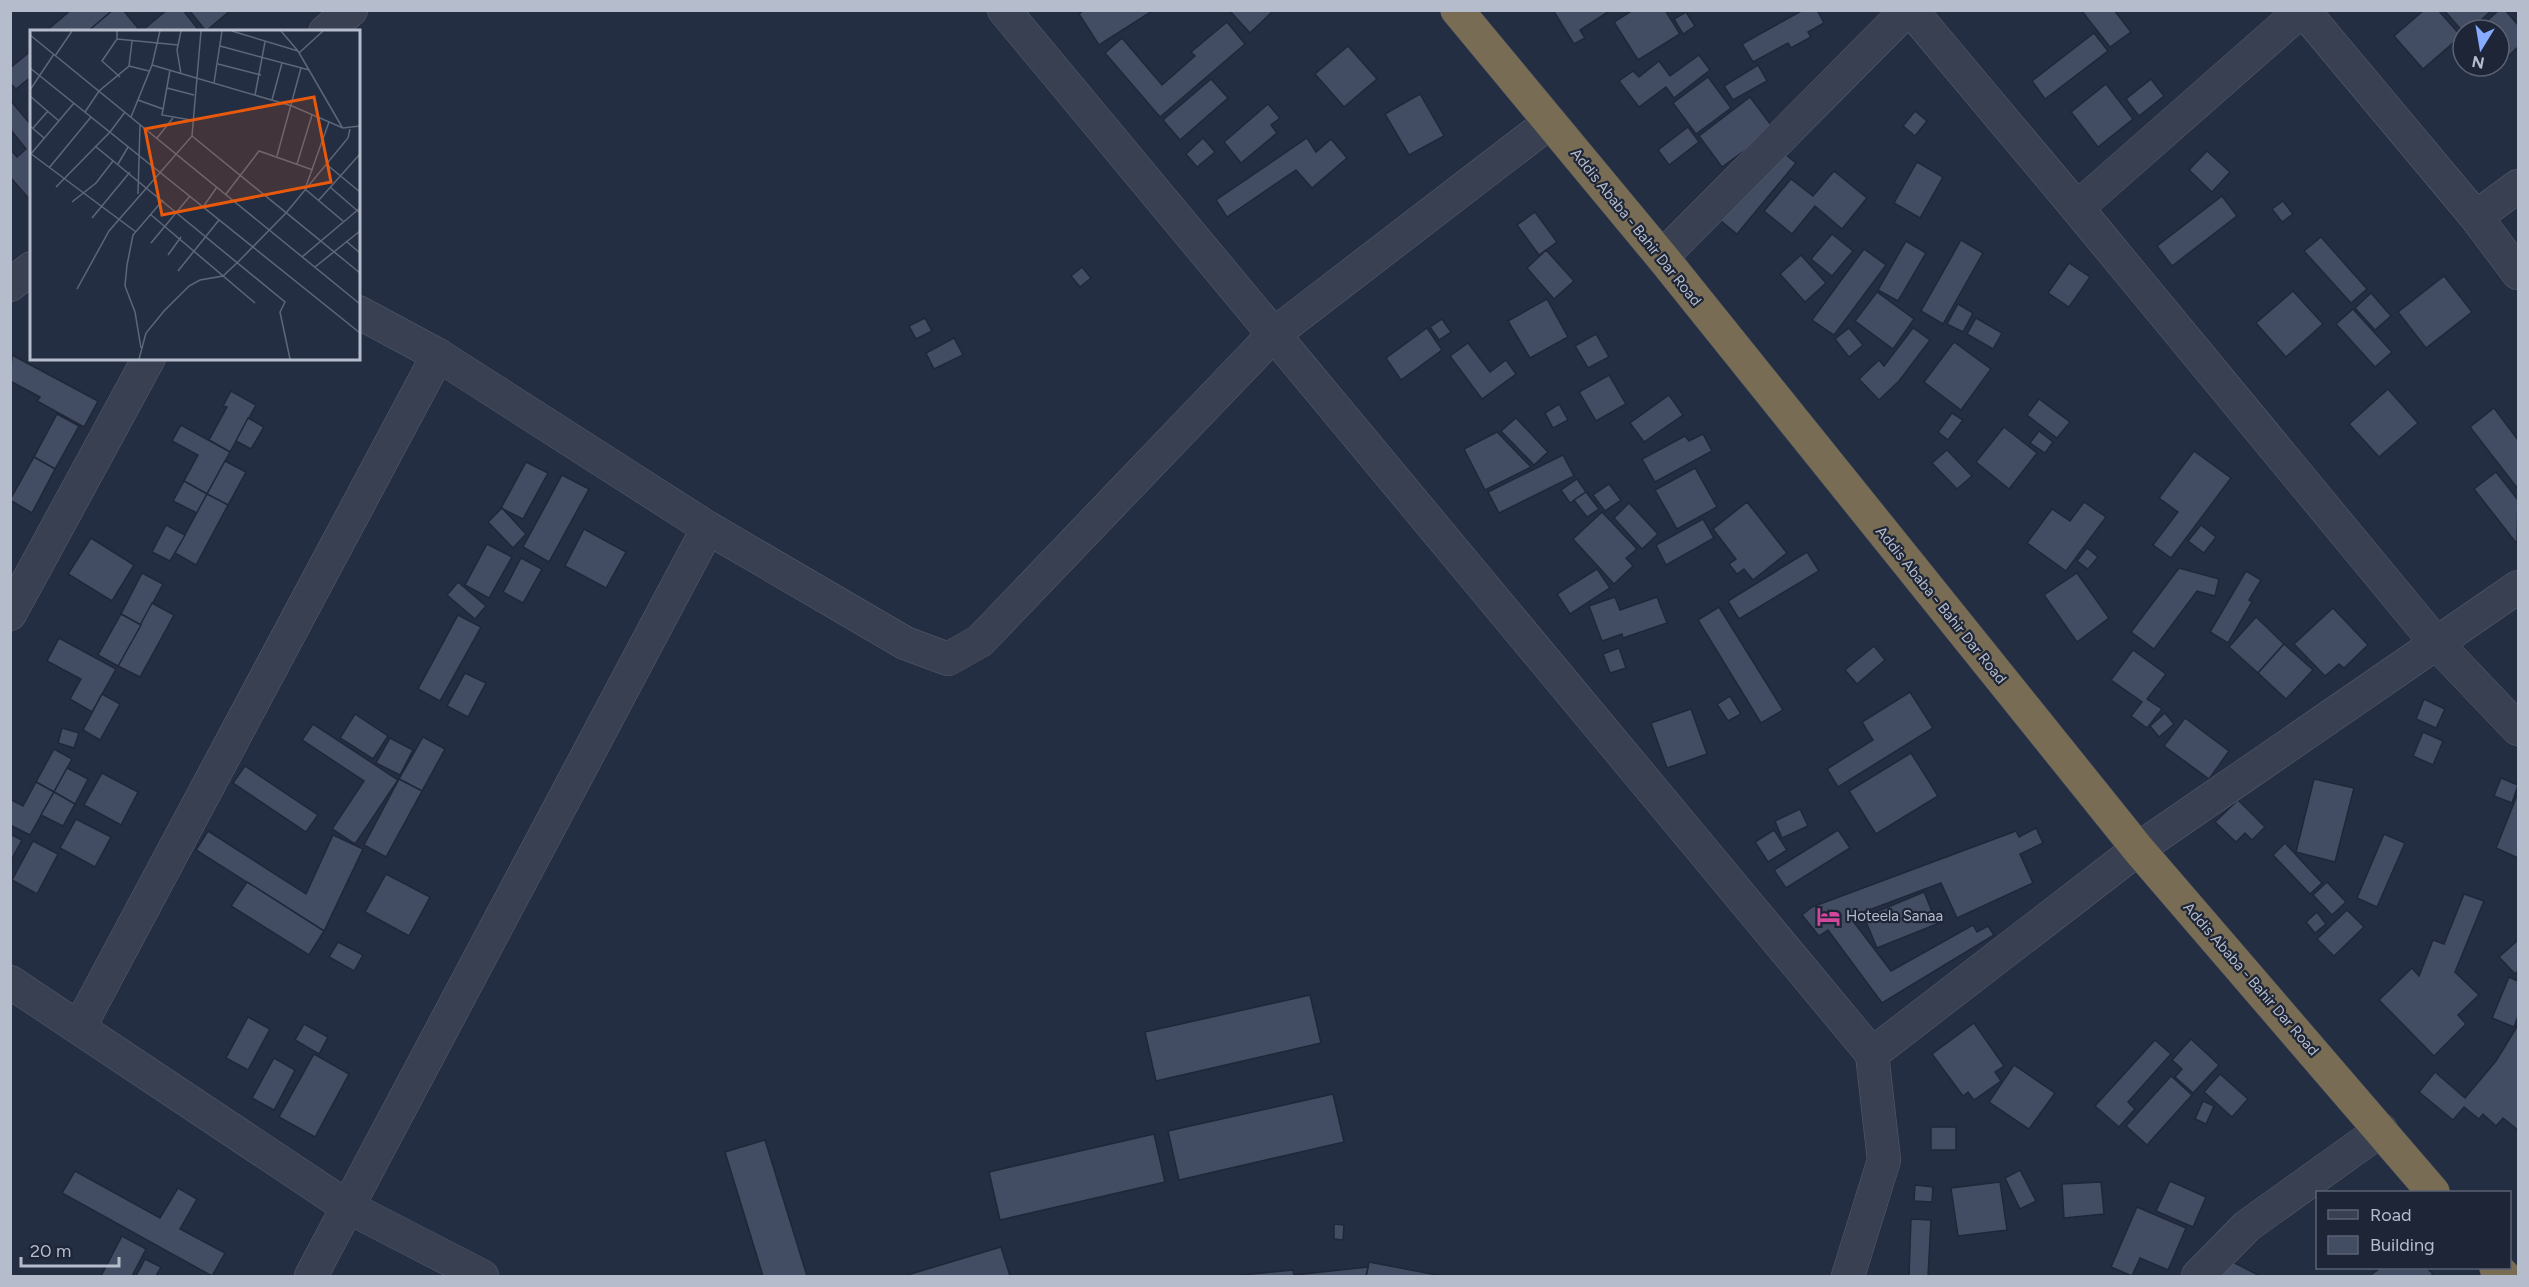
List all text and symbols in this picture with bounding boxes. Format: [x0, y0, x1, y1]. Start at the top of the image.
north arrow [2451, 18, 2511, 78]
inset map [30, 30, 360, 360]
text: N [2470, 52, 2486, 73]
street label: Addis Ababa - Bahir Dar Road [1567, 145, 1705, 309]
street label: Addis Ababa - Bahir Dar Road [1872, 523, 2010, 687]
street label: Addis Ababa - Bahir Dar Road [2180, 899, 2322, 1059]
hotel icon: Hoteela Sanaa [1815, 903, 1841, 929]
place label: Hoteela Sanaa [1846, 907, 1943, 925]
legend [2316, 1191, 2511, 1269]
text: Road [2370, 1204, 2411, 1226]
scale bar [21, 1230, 118, 1268]
text: Building [2370, 1234, 2435, 1256]
text: 20 m [30, 1240, 71, 1262]

